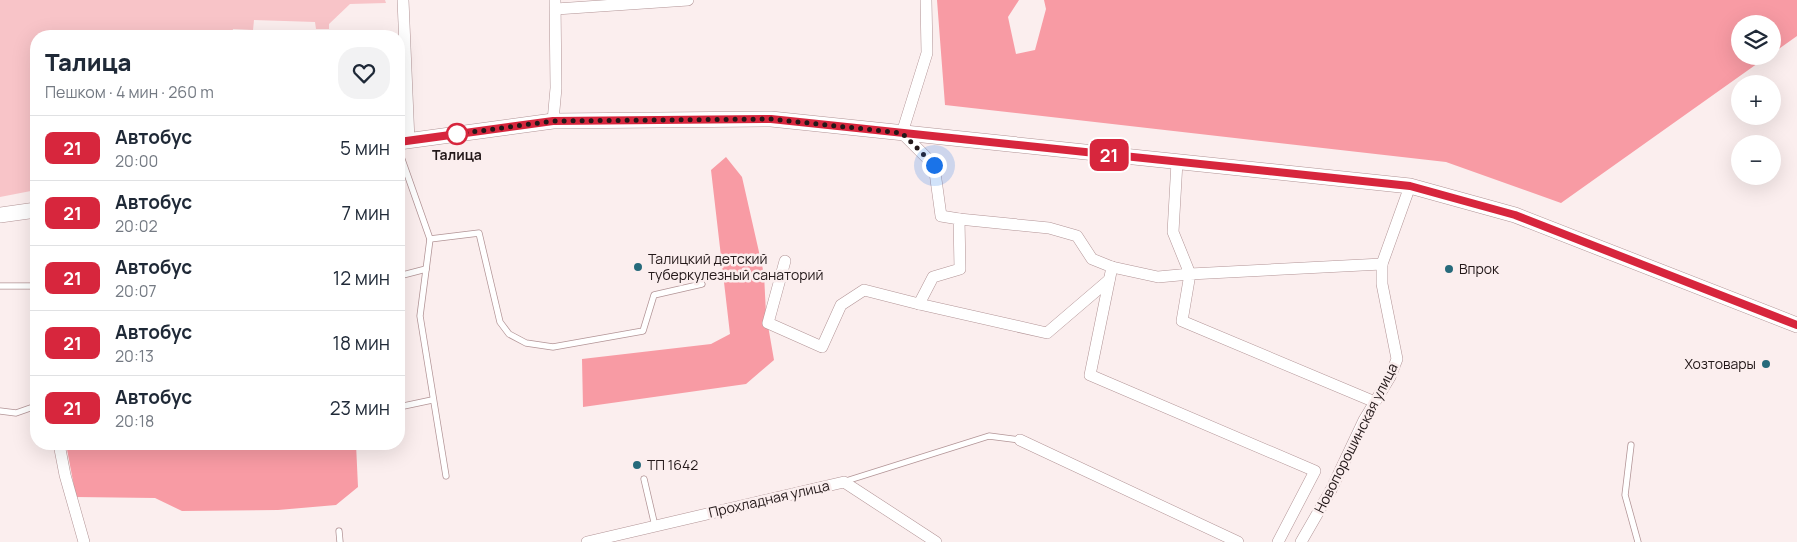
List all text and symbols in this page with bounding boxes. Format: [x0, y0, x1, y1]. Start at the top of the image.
map controls [1731, 15, 1781, 185]
button: layers [1731, 15, 1781, 65]
text: Талица [45, 45, 132, 78]
button: heart [338, 47, 390, 99]
button: + [1731, 75, 1781, 125]
text: Пешком · 4 мин · 260 m [45, 81, 214, 103]
marker: Талица [446, 123, 468, 145]
text: Автобус [115, 124, 192, 150]
text: 5 мин [340, 135, 390, 161]
button: − [1731, 135, 1781, 185]
text: 21 [63, 136, 82, 160]
line badge: 21 [1086, 139, 1132, 171]
text: 21 [1100, 143, 1118, 167]
place label: Талица [432, 145, 482, 164]
text: 20:00 [115, 150, 158, 172]
your location [922, 153, 947, 178]
text: Автобус [115, 189, 192, 215]
text: 7 мин [341, 200, 390, 226]
text: 21 [63, 201, 82, 225]
text: 20:02 [115, 215, 158, 237]
place label: Талицкий детский туберкулезный санаторий [648, 249, 824, 284]
text: Автобус [115, 254, 192, 280]
place label: Впрок [1459, 259, 1500, 278]
marker: Талицкий детский туберкулезный санаторий [632, 261, 644, 273]
marker: Впрок [1443, 263, 1455, 275]
text: 12 мин [333, 265, 390, 291]
text: 21 [63, 266, 82, 290]
text: 20:07 [115, 280, 156, 302]
text: Автобус [115, 319, 192, 345]
text: 18 мин [333, 330, 390, 356]
text: 21 [63, 331, 82, 355]
text: 20:13 [115, 345, 154, 367]
place label: Хозтовары [1684, 354, 1756, 373]
marker: Хозтовары [1760, 358, 1772, 370]
street label: Новопорошинская улица [1309, 360, 1402, 516]
text: Автобус [115, 384, 192, 410]
text: 23 мин [330, 395, 390, 421]
text: 21 [63, 396, 82, 420]
text: 20:18 [115, 410, 154, 432]
place label: ТП 1642 [647, 455, 698, 474]
marker: ТП 1642 [631, 459, 643, 471]
street label: Прохладная улица [707, 475, 831, 522]

